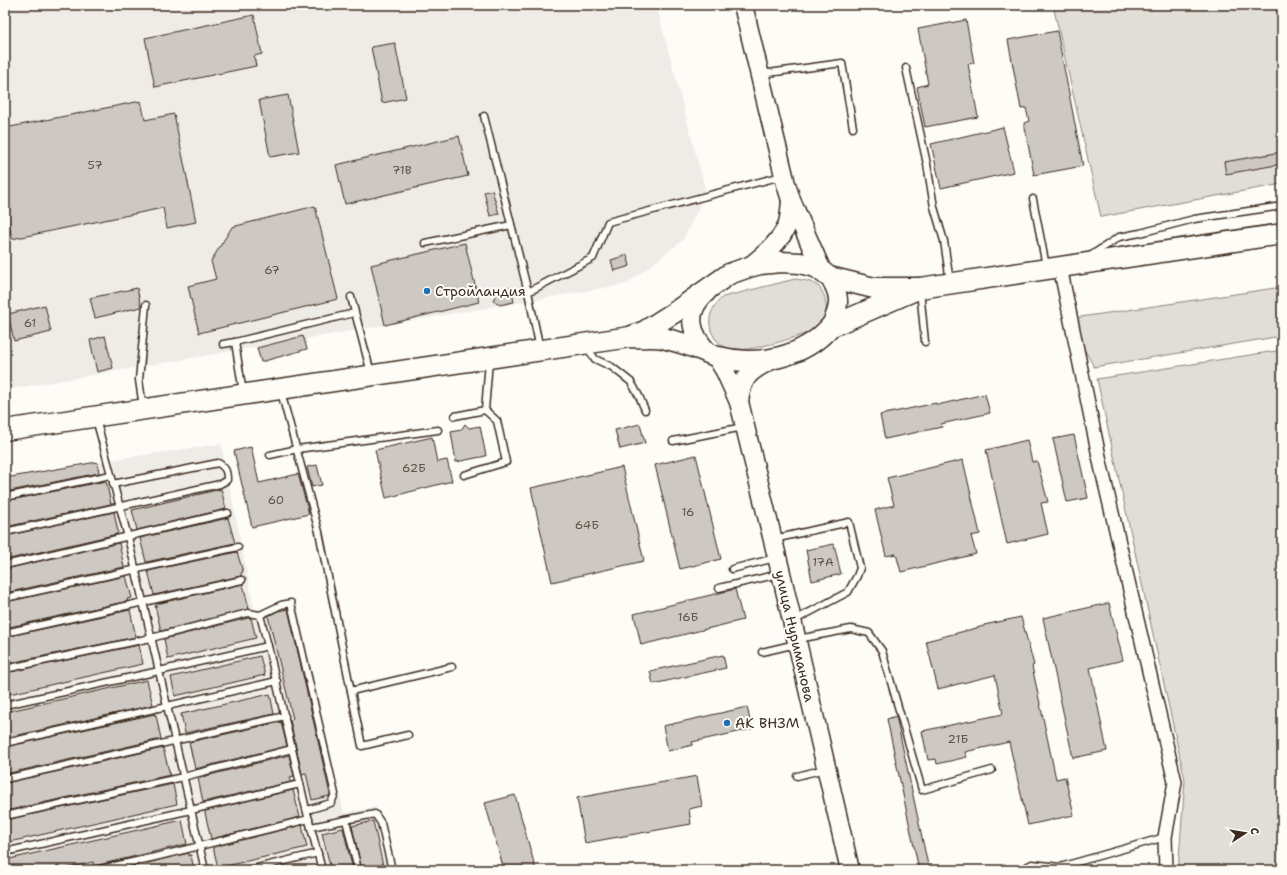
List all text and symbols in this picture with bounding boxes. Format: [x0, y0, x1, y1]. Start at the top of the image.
house number: 57 [87, 157, 103, 173]
house number: 71В [392, 162, 412, 178]
house number: 67 [264, 262, 280, 278]
place label: Стройландия [435, 282, 526, 300]
marker: Стройландия [422, 286, 432, 296]
house number: 61 [24, 315, 36, 331]
house number: 62Б [402, 460, 426, 476]
house number: 60 [268, 492, 284, 508]
house number: 16 [681, 504, 695, 520]
house number: 64Б [575, 517, 599, 533]
house number: 17А [812, 554, 834, 570]
street label: улица Нуриманова [771, 568, 819, 704]
house number: 16Б [678, 609, 699, 625]
place label: АК ВНЗМ [735, 714, 800, 732]
marker: АК ВНЗМ [722, 718, 732, 728]
house number: 21Б [948, 731, 968, 747]
north arrow [1225, 813, 1265, 853]
text: С [1246, 826, 1262, 836]

